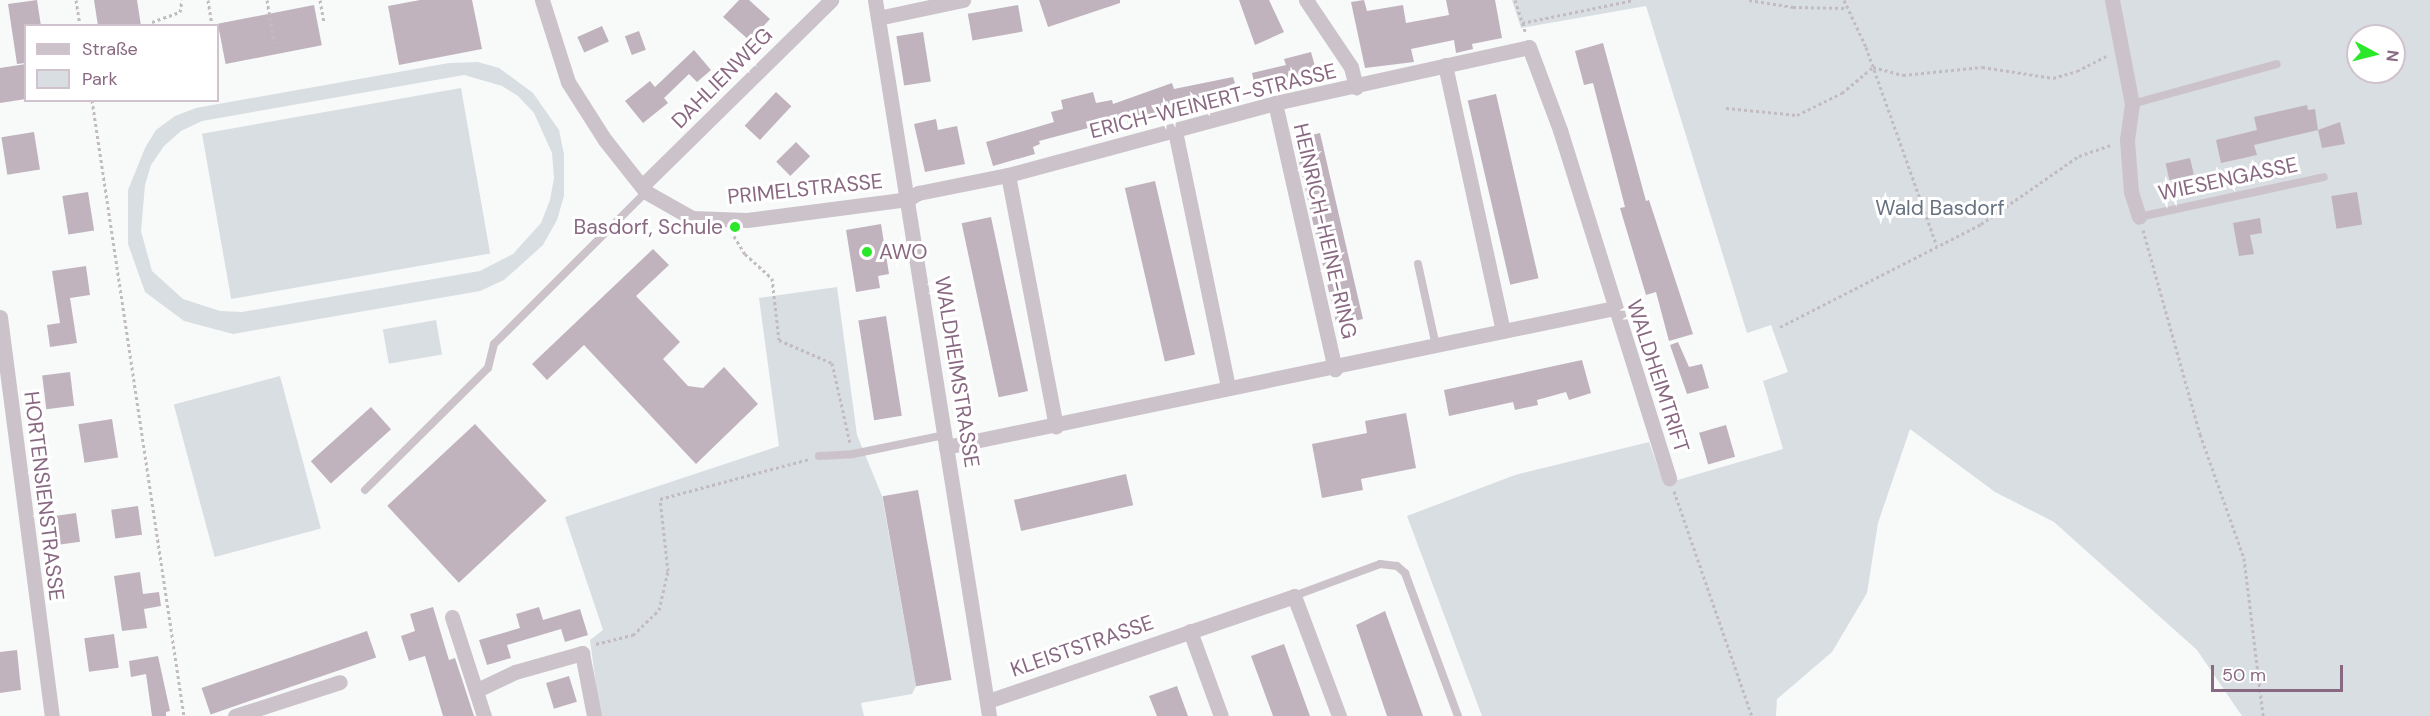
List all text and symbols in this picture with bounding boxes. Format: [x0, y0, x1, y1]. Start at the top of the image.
street label: DAHLIENWEG [666, 22, 778, 134]
legend [24, 24, 219, 102]
north arrow [2346, 24, 2406, 84]
text: Straße [82, 37, 138, 61]
text: N [2381, 49, 2404, 63]
street label: ERICH-WEINERT-STRASSE [1087, 58, 1339, 144]
text: Park [82, 67, 118, 91]
street label: HEINRICH-HEINE-RING [1288, 121, 1362, 341]
street label: WIESENGASSE [2156, 152, 2300, 206]
street label: PRIMELSTRASSE [726, 168, 884, 210]
park label: Wald Basdorf [1875, 195, 2005, 221]
place label: Basdorf, Schule [574, 214, 723, 240]
marker: Basdorf, Schule [728, 220, 742, 234]
place label: AWO [879, 239, 928, 265]
marker: AWO [860, 245, 874, 259]
street label: WALDHEIMSTRASSE [929, 275, 985, 469]
street label: WALDHEIMTRIFT [1621, 296, 1695, 456]
street label: HORTENSIENSTRASSE [19, 390, 69, 602]
street label: KLEISTSTRASSE [1007, 610, 1157, 682]
scale bar [2214, 653, 2346, 691]
text: 50 m [2222, 663, 2266, 687]

